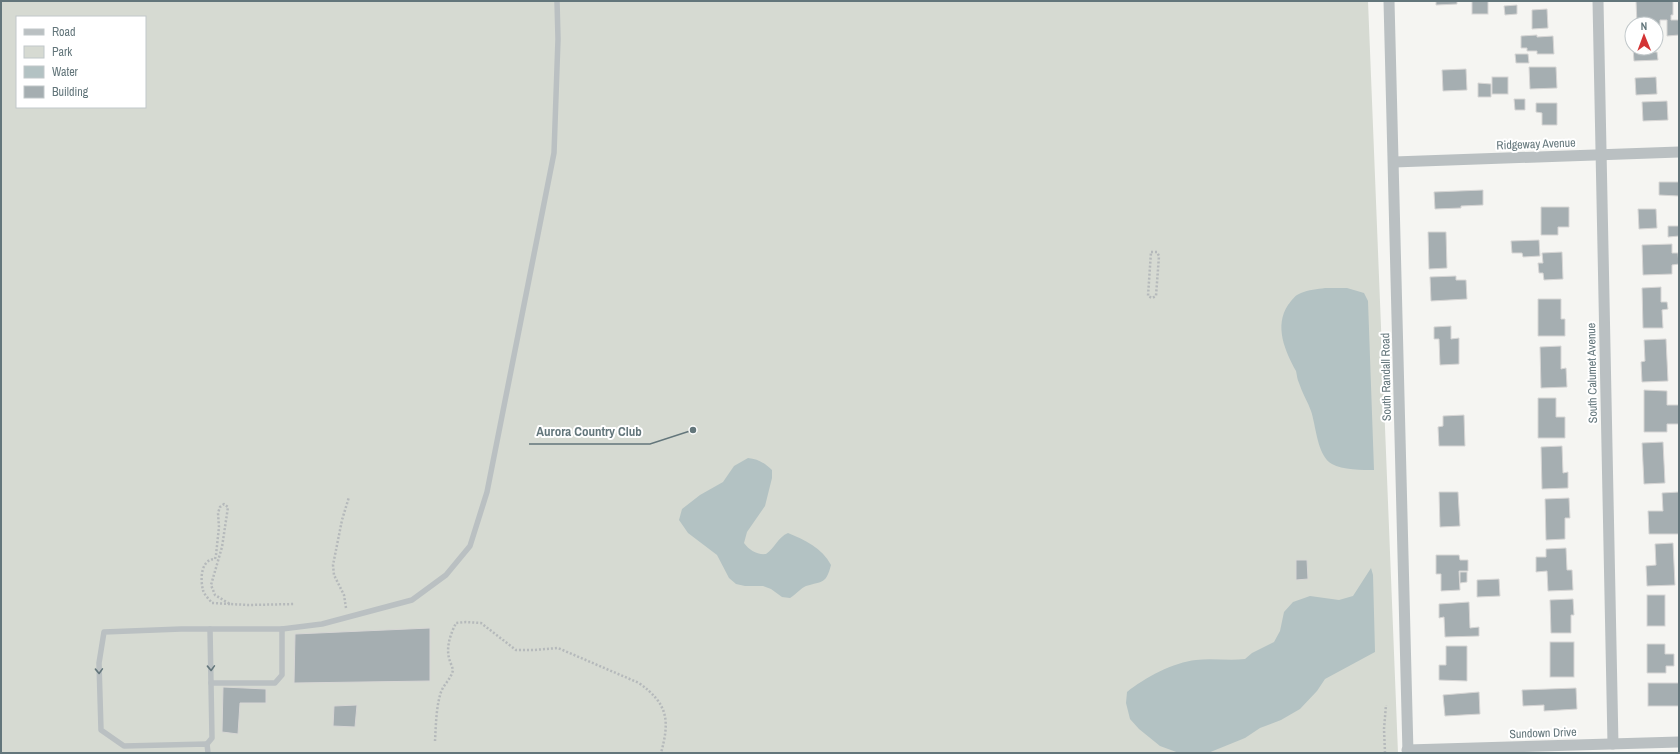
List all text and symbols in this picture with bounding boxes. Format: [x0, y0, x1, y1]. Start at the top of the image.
legend [16, 16, 146, 108]
north arrow [1624, 16, 1664, 56]
text: N [1640, 19, 1647, 33]
text: Road [52, 24, 76, 40]
text: Park [52, 44, 72, 60]
text: Water [52, 64, 79, 80]
text: Building [52, 84, 89, 100]
street label: Ridgeway Avenue [1496, 135, 1576, 153]
street label: South Calumet Avenue [1583, 323, 1601, 423]
street label: South Randall Road [1377, 333, 1395, 421]
callout: Aurora Country Club [529, 419, 650, 444]
text: Aurora Country Club [536, 423, 642, 440]
one-way arrow [207, 665, 215, 671]
one-way arrow [95, 668, 103, 674]
street label: Sundown Drive [1509, 724, 1577, 742]

